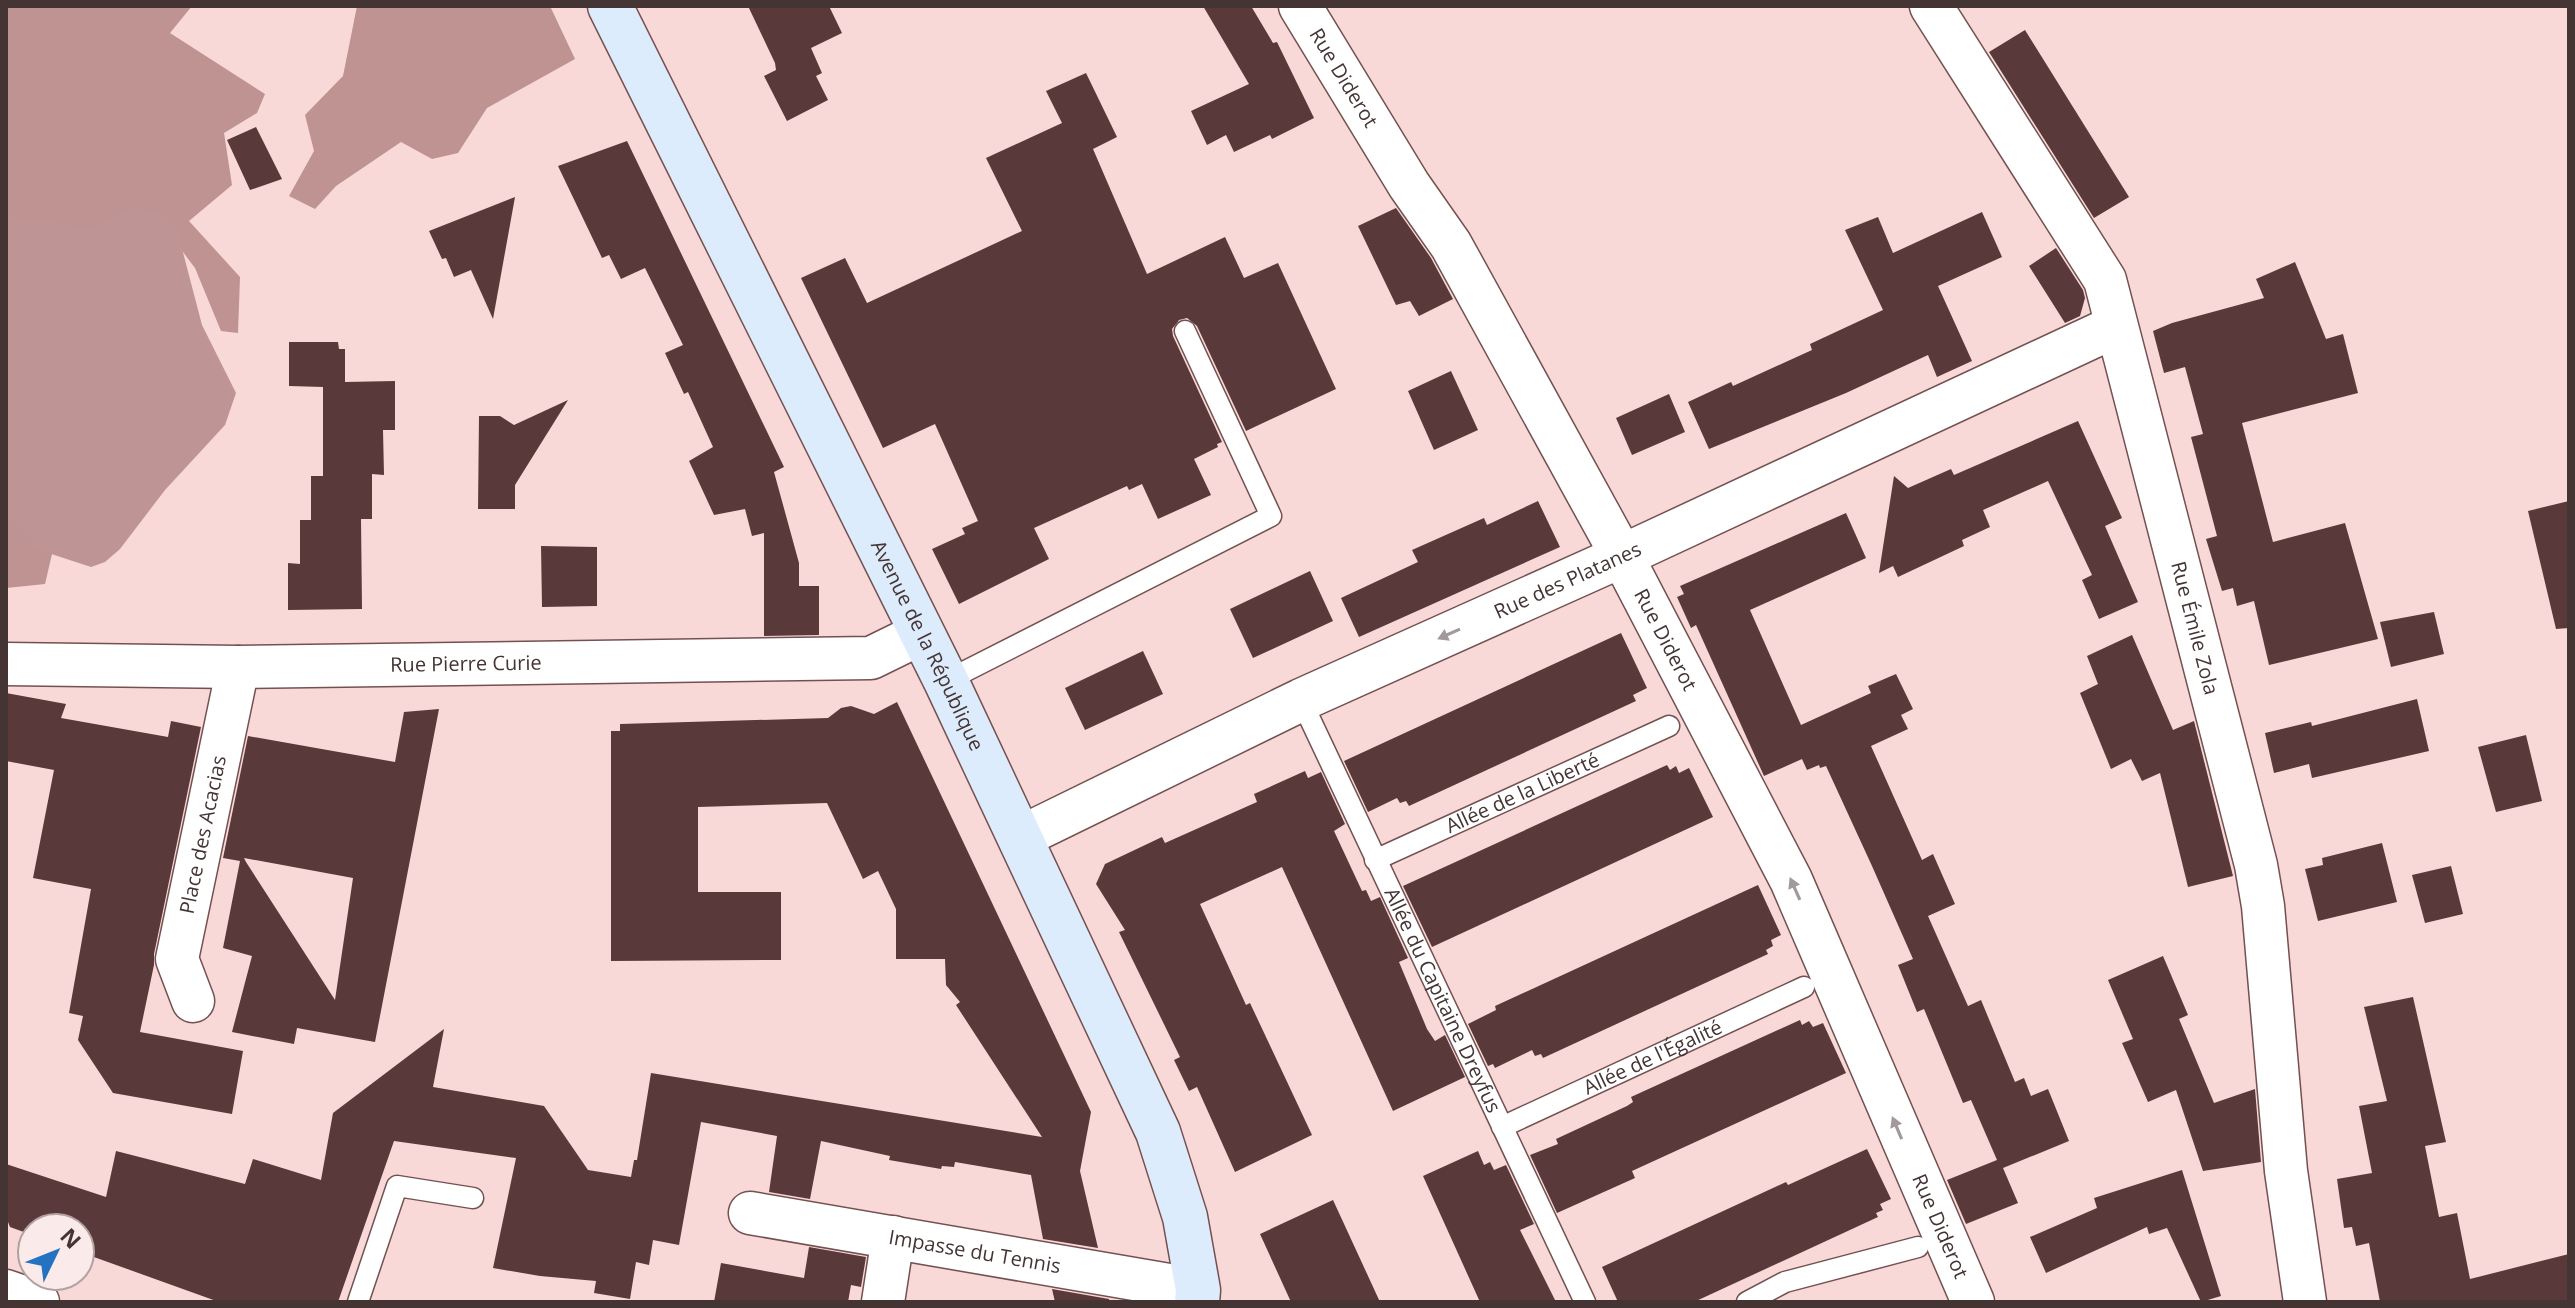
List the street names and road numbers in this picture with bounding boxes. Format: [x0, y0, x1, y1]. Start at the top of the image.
street label: Rue Diderot [1304, 23, 1385, 132]
street label: Avenue de la République [865, 535, 991, 755]
street label: Rue des Platanes [1490, 535, 1645, 625]
street label: Rue Émile Zola [2165, 558, 2225, 698]
street label: Rue Diderot [1628, 584, 1704, 695]
street label: Rue Pierre Curie [390, 649, 542, 678]
street label: Allée de la Liberté [1441, 746, 1603, 839]
street label: Place des Acacias [173, 753, 232, 916]
street label: Allée du Capitaine Dreyfus [1378, 883, 1508, 1117]
street label: Allée de l'Égalité [1579, 1013, 1726, 1101]
street label: Rue Diderot [1906, 1169, 1975, 1282]
street label: Impasse du Tennis [887, 1223, 1063, 1279]

